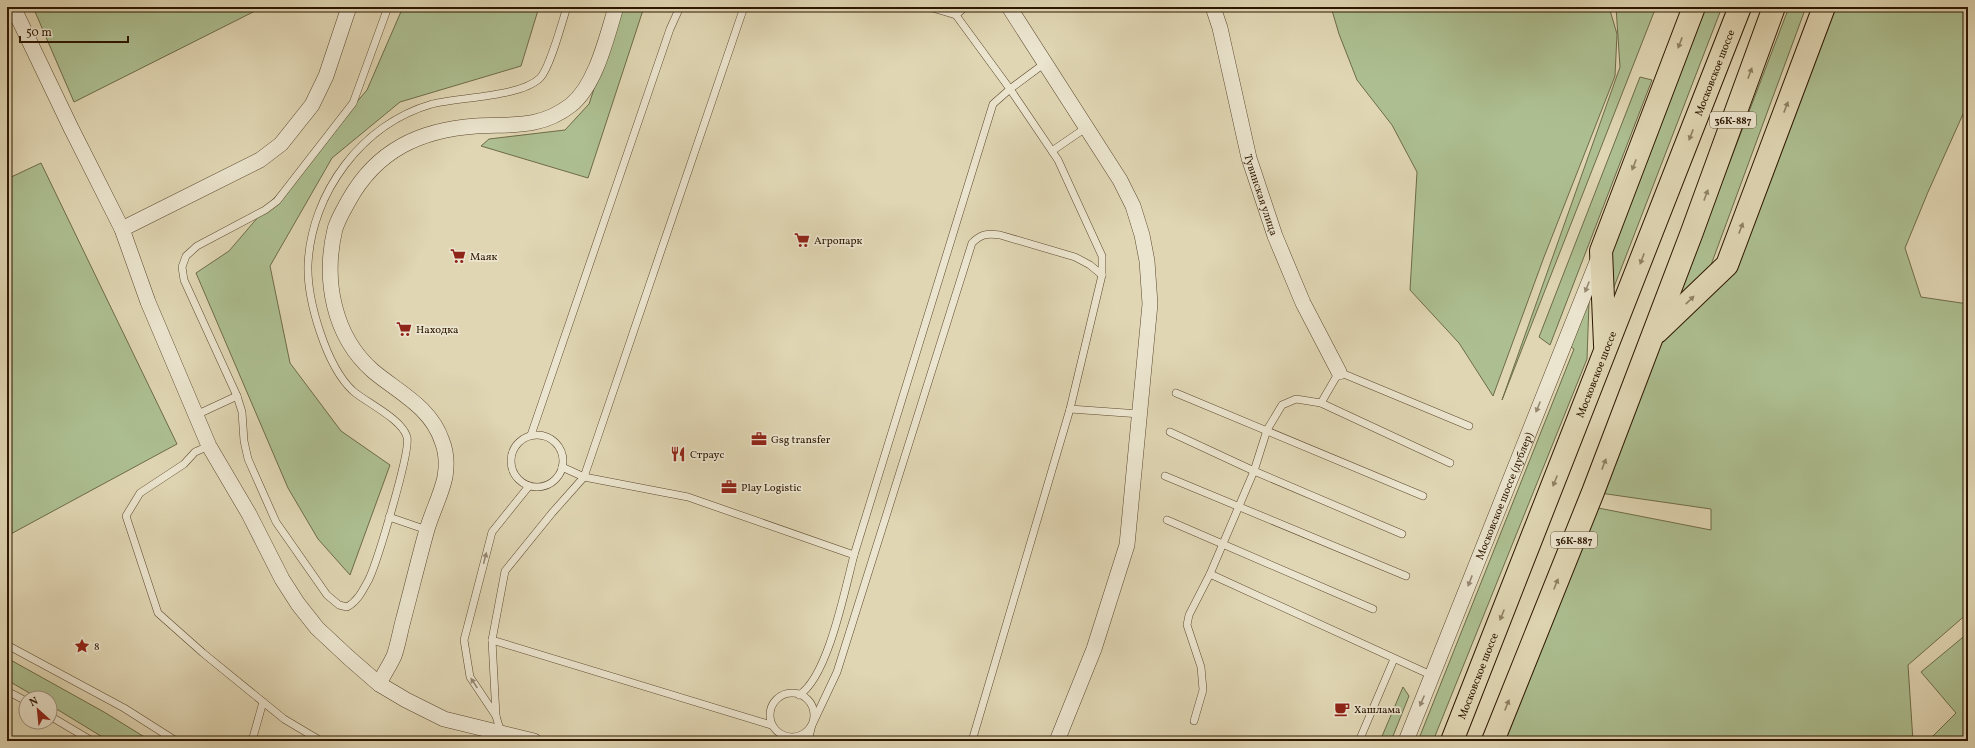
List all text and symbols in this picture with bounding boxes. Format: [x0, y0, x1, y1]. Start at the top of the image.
scale bar [20, 18, 128, 44]
text: 50 m [26, 25, 52, 41]
street label: Московское шоссе [1692, 28, 1739, 119]
one-way arrow [1677, 38, 1683, 50]
one-way arrow [1747, 67, 1753, 79]
one-way arrow [1784, 100, 1790, 112]
road number: 36К-887 [1710, 112, 1756, 128]
one-way arrow [1687, 129, 1693, 141]
street label: Тувинская улица [1239, 153, 1281, 239]
one-way arrow [1630, 159, 1636, 171]
one-way arrow [1703, 189, 1709, 201]
one-way arrow [1738, 222, 1744, 234]
supermarket icon: Агропарк [793, 231, 811, 249]
place label: Агропарк [814, 234, 863, 249]
supermarket icon: Маяк [449, 247, 467, 265]
place label: Маяк [470, 250, 497, 265]
one-way arrow [1639, 254, 1645, 266]
one-way arrow [1583, 281, 1589, 293]
one-way arrow [1685, 296, 1695, 305]
supermarket icon: Находка [395, 320, 413, 338]
place label: Находка [416, 323, 459, 338]
street label: Московское шоссе [1574, 329, 1621, 420]
one-way arrow [1535, 402, 1541, 414]
office icon: Gsg transfer [750, 430, 768, 448]
street label: Московское шоссе (дублер) [1473, 430, 1537, 562]
place label: Gsg transfer [771, 433, 831, 448]
restaurant icon: Страус [669, 445, 687, 463]
place label: Страус [690, 448, 724, 463]
one-way arrow [1602, 457, 1608, 469]
one-way arrow [1551, 476, 1557, 488]
office icon: Play Logistic [720, 478, 738, 496]
place label: Play Logistic [741, 481, 801, 496]
road number: 36К-887 [1551, 532, 1597, 548]
one-way arrow [483, 552, 489, 564]
one-way arrow [1467, 575, 1473, 587]
one-way arrow [1553, 579, 1559, 590]
one-way arrow [1498, 610, 1504, 622]
street label: Московское шоссе [1455, 631, 1503, 722]
place icon: 8 [73, 637, 91, 655]
place label: 8 [94, 640, 100, 655]
one-way arrow [470, 678, 478, 689]
north arrow [18, 690, 58, 730]
text: N [27, 694, 41, 711]
one-way arrow [1419, 696, 1425, 708]
one-way arrow [1505, 698, 1511, 710]
cafe icon: Хашлама [1333, 700, 1351, 718]
place label: Хашлама [1354, 703, 1401, 718]

